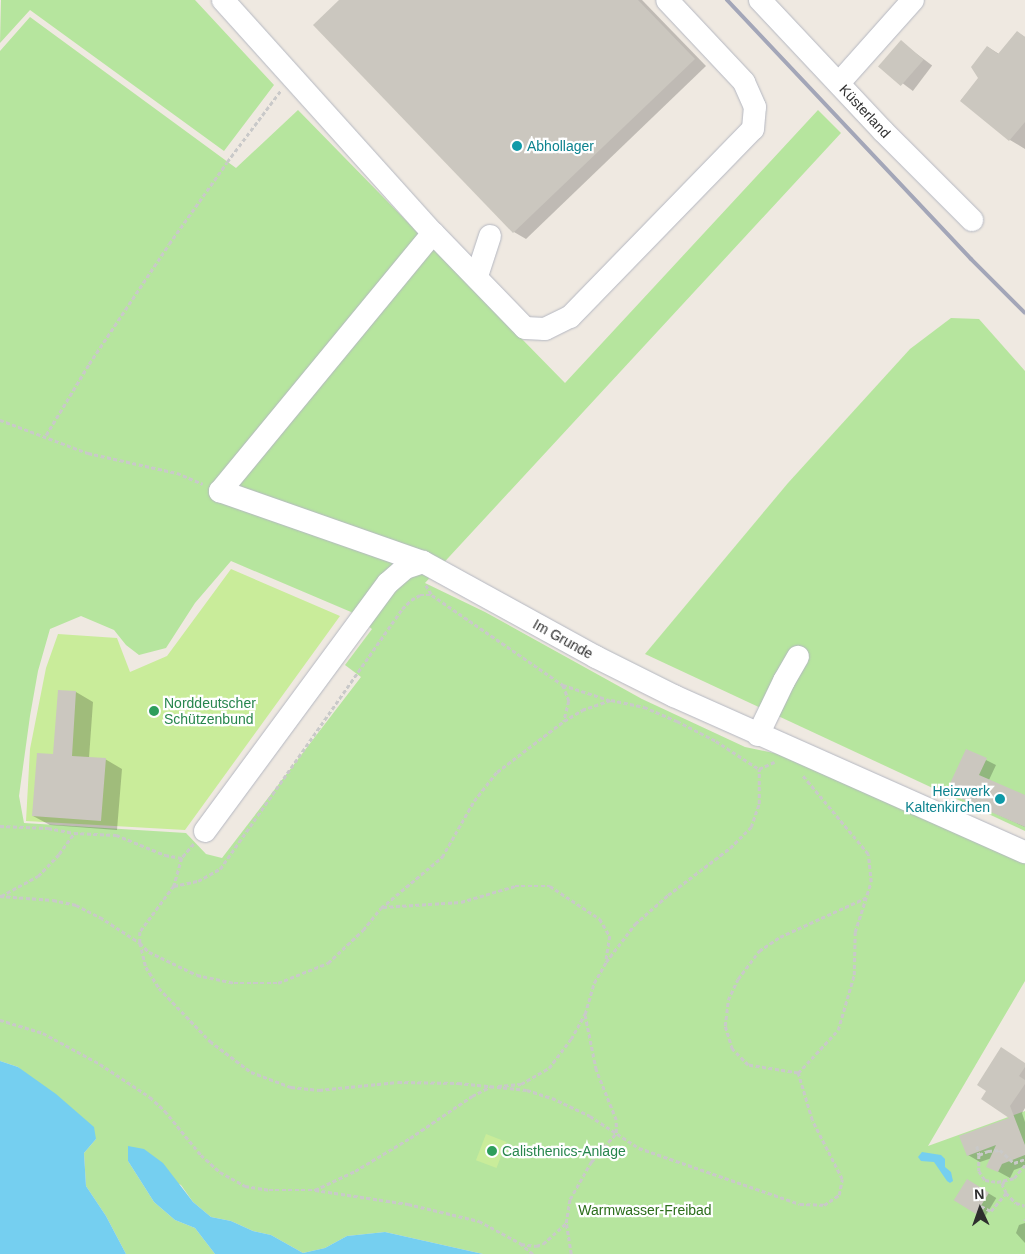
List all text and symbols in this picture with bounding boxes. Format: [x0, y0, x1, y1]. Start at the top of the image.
street label: Küsterland [836, 81, 894, 141]
place label: Abhollager [527, 138, 594, 154]
marker: Abhollager [511, 140, 523, 152]
street label: Im Grunde [530, 616, 596, 662]
place label: Norddeutscher Schützenbund [164, 695, 256, 728]
marker: Norddeutscher Schützenbund [148, 705, 160, 717]
place label: Heizwerk Kaltenkirchen [905, 783, 990, 816]
marker: Heizwerk Kaltenkirchen [994, 793, 1006, 805]
place label: Calisthenics-Anlage [502, 1143, 626, 1159]
marker: Calisthenics-Anlage [486, 1145, 498, 1157]
north arrow [955, 1184, 1005, 1234]
text: N [974, 1186, 985, 1202]
park label: Warmwasser-Freibad [578, 1202, 712, 1218]

